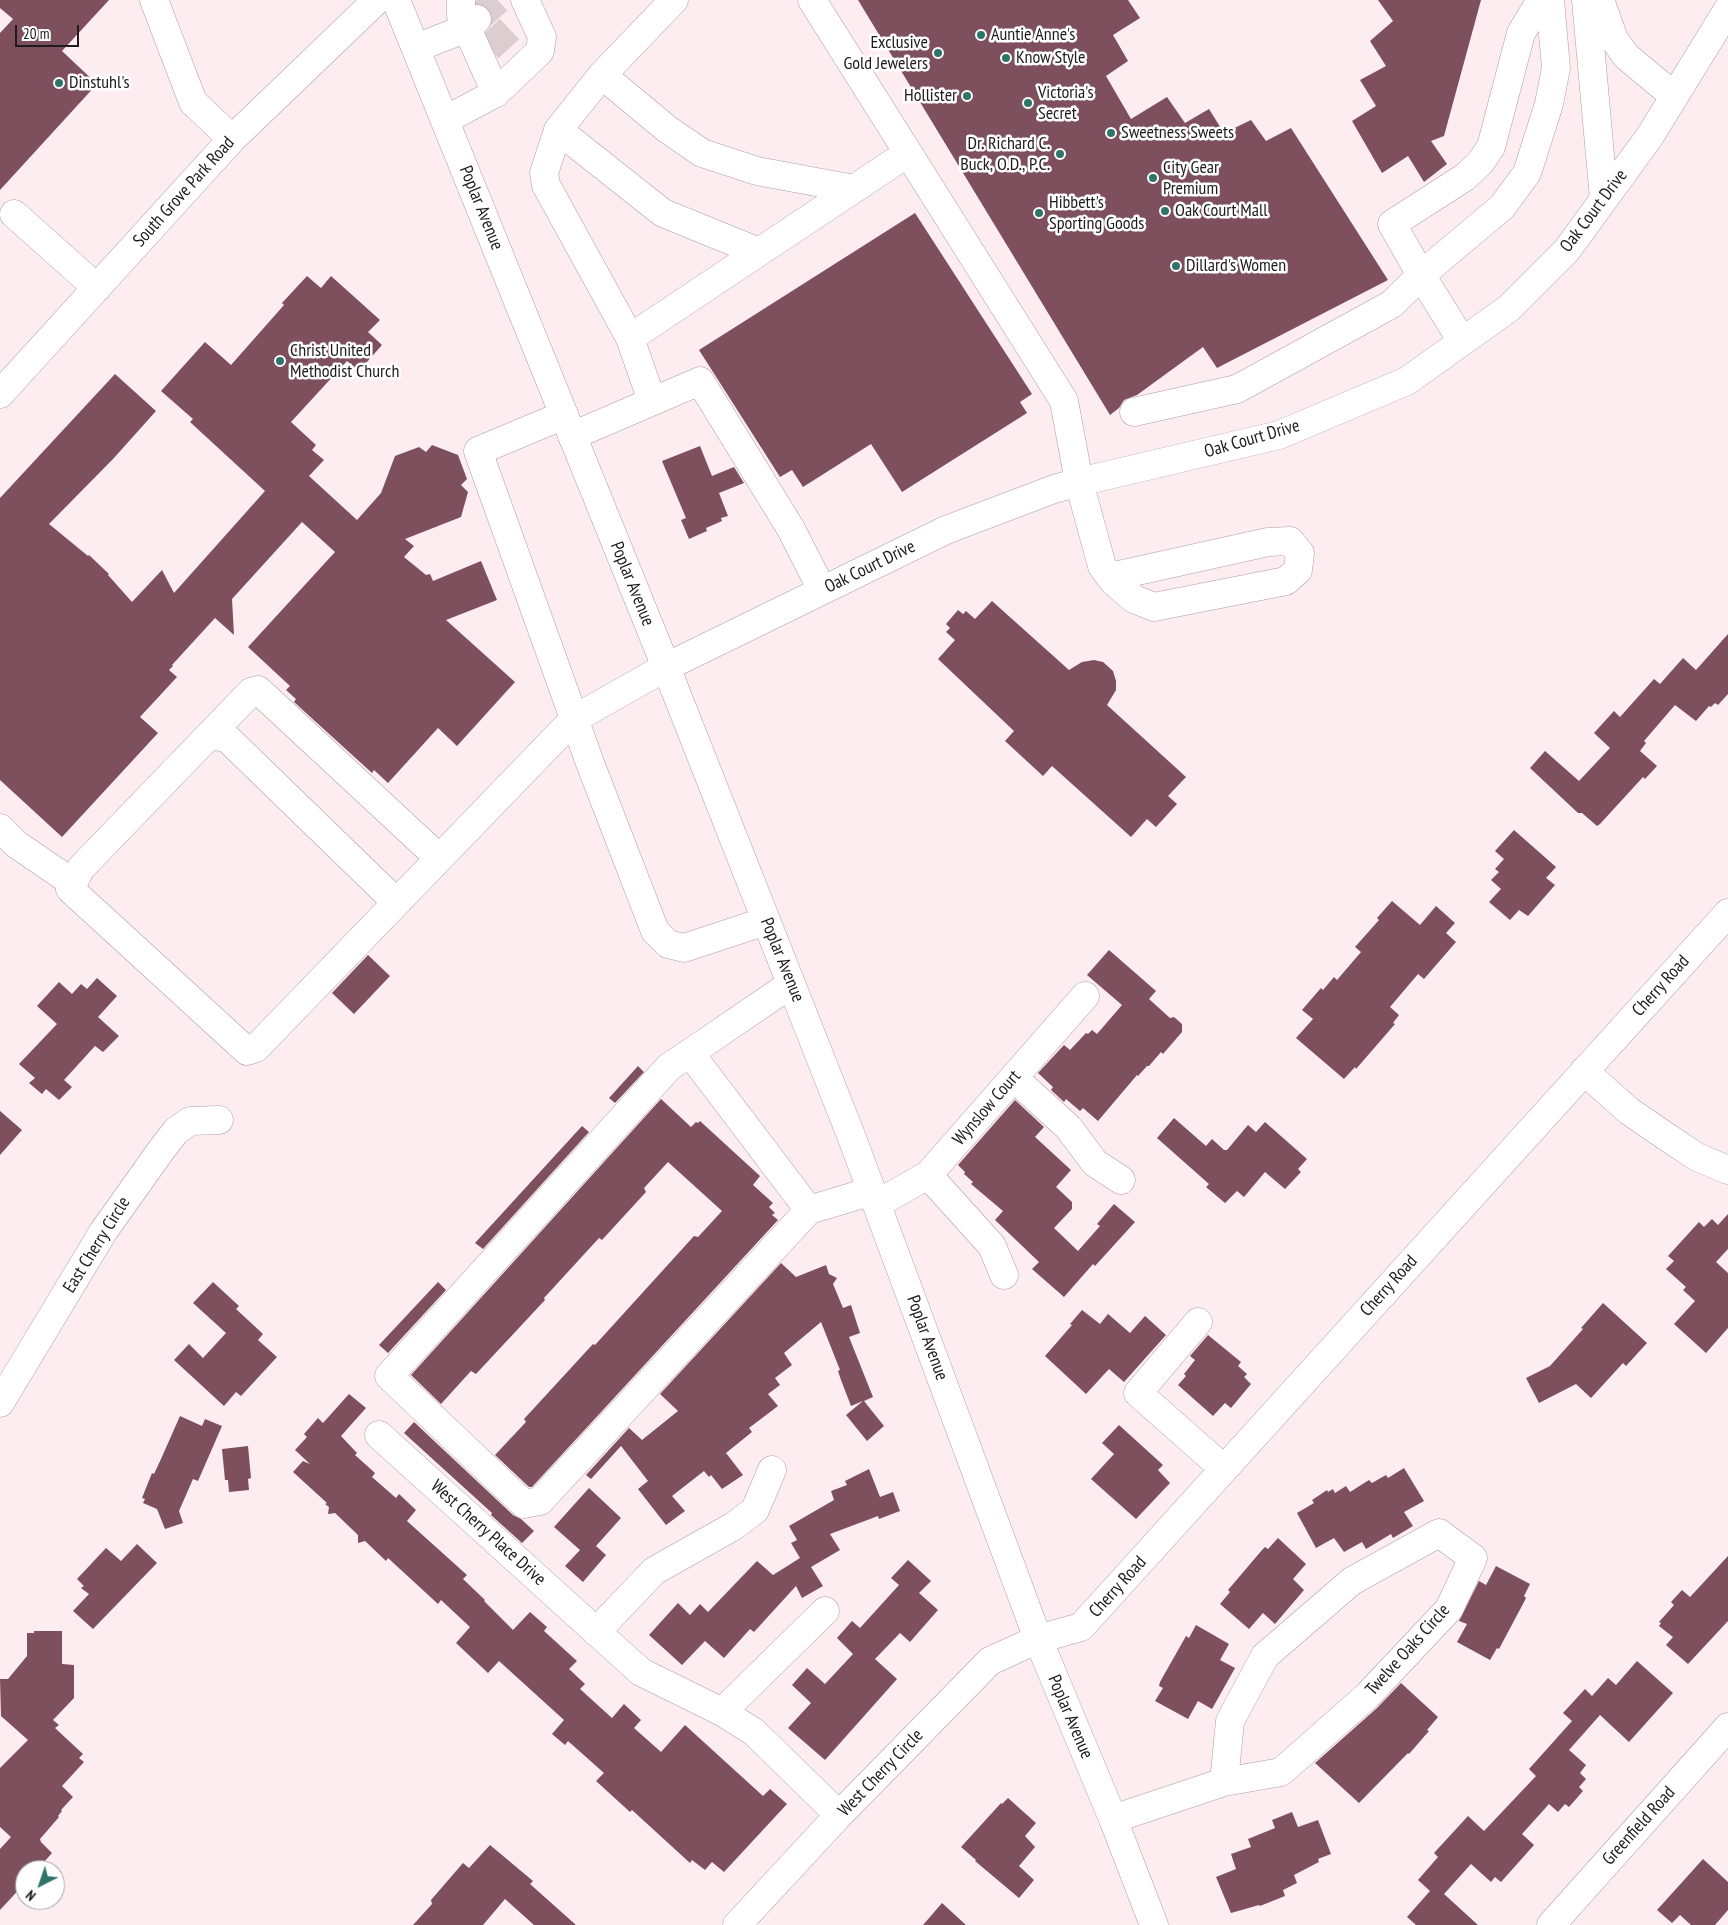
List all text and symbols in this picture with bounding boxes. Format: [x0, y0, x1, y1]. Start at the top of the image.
scale bar [18, 15, 81, 47]
text: 20 m [23, 24, 49, 43]
place label: Auntie Anne's [991, 24, 1075, 46]
marker: Auntie Anne's [975, 29, 987, 41]
place label: Exclusive Gold Jewelers [843, 32, 928, 74]
marker: Exclusive Gold Jewelers [932, 47, 944, 59]
place label: Know Style [1016, 47, 1085, 69]
marker: Know Style [1000, 52, 1012, 64]
place label: Dinstuhl's [69, 72, 130, 94]
marker: Dinstuhl's [53, 77, 65, 89]
place label: Victoria's Secret [1038, 82, 1093, 125]
place label: Hollister [904, 85, 957, 107]
marker: Hollister [961, 90, 973, 102]
marker: Victoria's Secret [1022, 97, 1034, 109]
place label: Sweetness Sweets [1121, 122, 1234, 144]
marker: Sweetness Sweets [1105, 127, 1117, 139]
street label: South Grove Park Road [129, 132, 239, 252]
place label: Dr. Richard C. Buck, O.D., P.C. [960, 133, 1050, 176]
marker: Dr. Richard C. Buck, O.D., P.C. [1054, 148, 1066, 160]
place label: City Gear Premium [1163, 157, 1219, 200]
street label: Poplar Avenue [454, 163, 508, 253]
street label: Oak Court Drive [1556, 165, 1632, 257]
marker: City Gear Premium [1147, 172, 1159, 184]
place label: Hibbett's Sporting Goods [1049, 192, 1144, 234]
place label: Oak Court Mall [1175, 200, 1267, 222]
marker: Oak Court Mall [1159, 205, 1171, 217]
marker: Hibbett's Sporting Goods [1033, 207, 1045, 219]
place label: Dillard's Women [1186, 255, 1286, 277]
marker: Dillard's Women [1170, 260, 1182, 272]
place label: Christ United Methodist Church [290, 340, 399, 382]
marker: Christ United Methodist Church [274, 355, 286, 367]
street label: Oak Court Drive [1202, 415, 1302, 463]
street label: Oak Court Drive [821, 536, 919, 598]
street label: Poplar Avenue [605, 539, 659, 629]
street label: Poplar Avenue [755, 915, 809, 1005]
street label: Cherry Road [1628, 951, 1694, 1021]
street label: Wynslow Court [948, 1066, 1026, 1150]
street label: East Cherry Circle [59, 1193, 135, 1297]
street label: Cherry Road [1356, 1251, 1422, 1321]
street label: Poplar Avenue [902, 1293, 952, 1383]
street label: West Cherry Place Drive [426, 1476, 550, 1590]
street label: Cherry Road [1085, 1552, 1151, 1622]
street label: Twelve Oaks Circle [1361, 1600, 1455, 1700]
street label: Poplar Avenue [1043, 1672, 1097, 1762]
street label: West Cherry Circle [834, 1725, 928, 1821]
street label: Greenfield Road [1598, 1782, 1680, 1870]
north arrow [15, 1860, 65, 1910]
text: N [22, 1886, 40, 1905]

